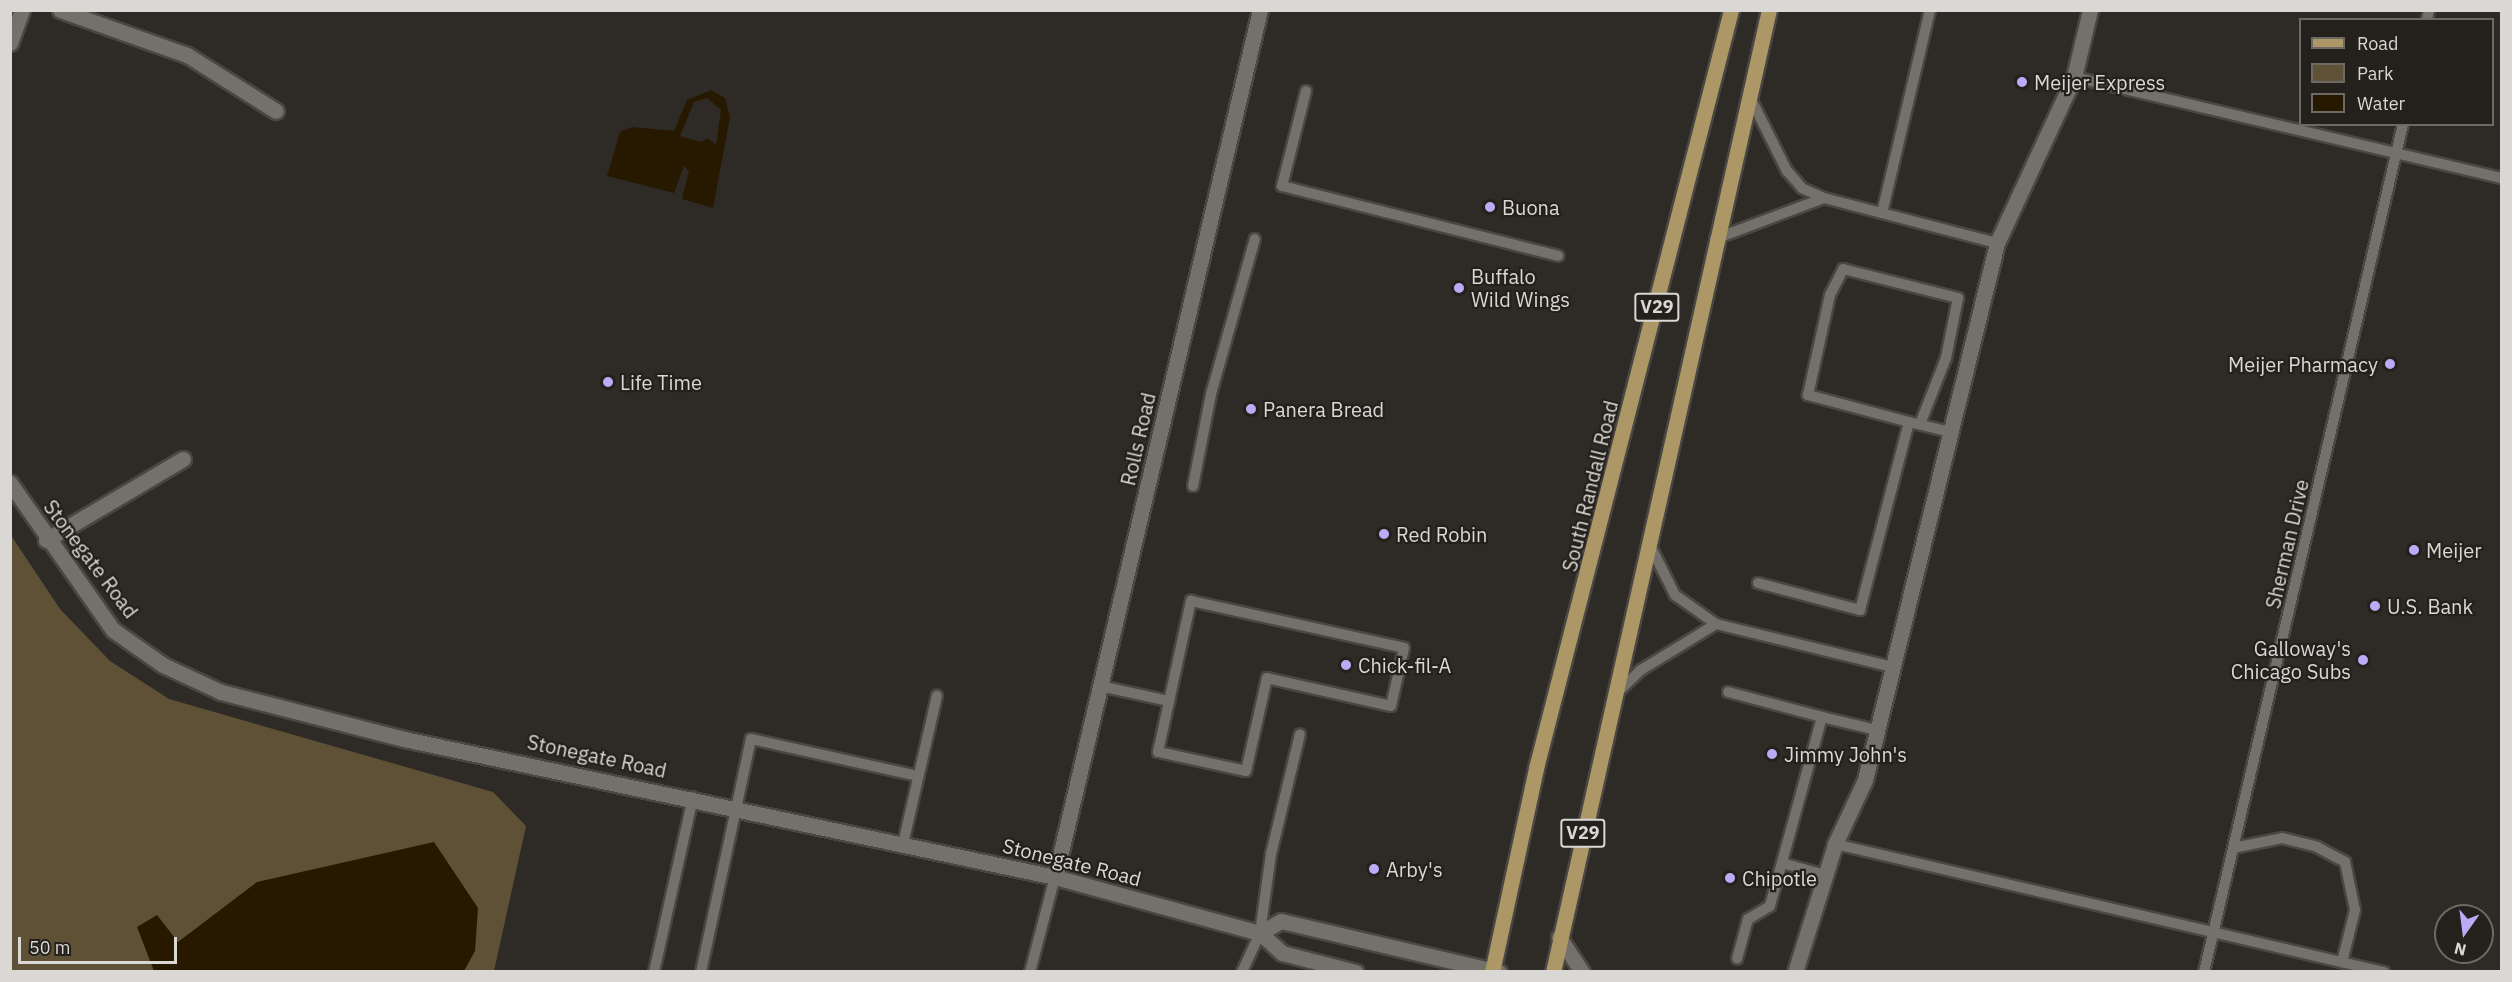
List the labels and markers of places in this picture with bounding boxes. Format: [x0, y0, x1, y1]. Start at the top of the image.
place label: Meijer Express [2034, 70, 2165, 94]
marker: Meijer Express [2015, 75, 2029, 89]
place label: Buona [1502, 195, 1560, 219]
marker: Buona [1483, 200, 1497, 214]
place label: Buffalo Wild Wings [1471, 264, 1570, 311]
marker: Buffalo Wild Wings [1452, 281, 1466, 295]
place label: Meijer Pharmacy [2228, 352, 2378, 376]
marker: Meijer Pharmacy [2383, 357, 2397, 371]
place label: Life Time [620, 370, 702, 394]
marker: Life Time [601, 375, 615, 389]
place label: Panera Bread [1263, 397, 1384, 421]
marker: Panera Bread [1244, 402, 1258, 416]
place label: Red Robin [1396, 522, 1487, 546]
marker: Red Robin [1377, 527, 1391, 541]
place label: Meijer [2426, 538, 2482, 562]
marker: Meijer [2407, 543, 2421, 557]
place label: U.S. Bank [2387, 594, 2473, 618]
marker: U.S. Bank [2368, 599, 2382, 613]
place label: Galloway's Chicago Subs [2231, 636, 2351, 683]
place label: Chick-fil-A [1358, 653, 1451, 677]
marker: Galloway's Chicago Subs [2356, 653, 2370, 667]
marker: Chick-fil-A [1339, 658, 1353, 672]
place label: Jimmy John's [1784, 742, 1907, 766]
marker: Jimmy John's [1765, 747, 1779, 761]
place label: Arby's [1386, 857, 1443, 881]
marker: Arby's [1367, 862, 1381, 876]
place label: Chipotle [1742, 866, 1817, 890]
marker: Chipotle [1723, 871, 1737, 885]

